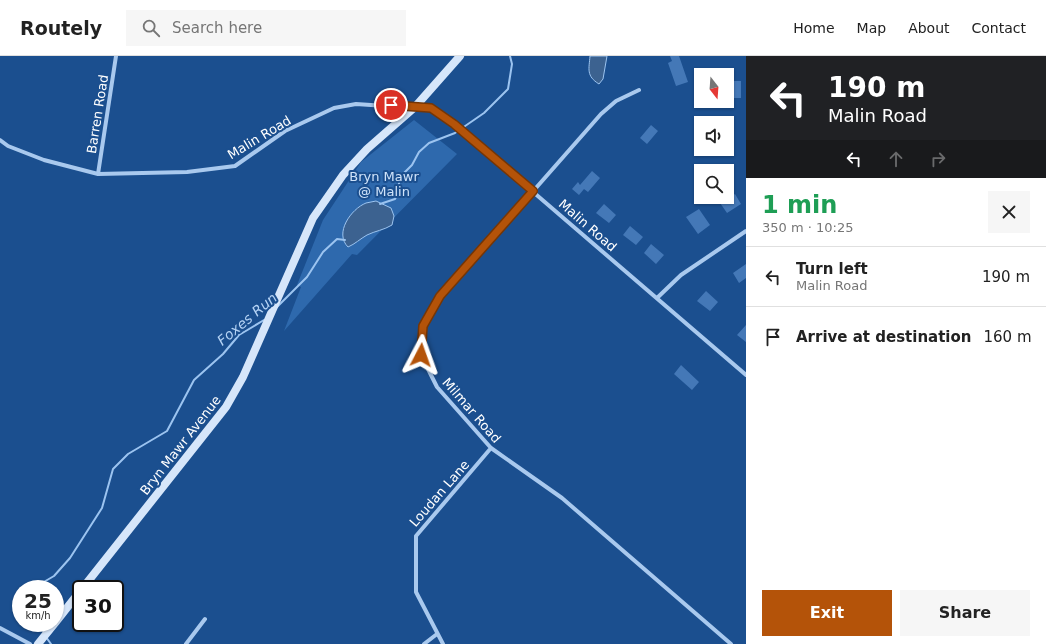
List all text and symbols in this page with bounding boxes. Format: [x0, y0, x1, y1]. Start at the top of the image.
search box [126, 10, 406, 46]
text: Routely [20, 17, 102, 39]
icon: search [140, 17, 162, 39]
text: Search here [172, 19, 262, 37]
text: Home [793, 20, 835, 36]
text: Map [857, 20, 886, 36]
text: About [908, 20, 950, 36]
text: Contact [972, 20, 1026, 36]
north arrow [694, 68, 734, 108]
map controls [694, 68, 734, 204]
text: 190 m [828, 71, 925, 104]
icon: left [762, 72, 814, 124]
street label: Barren Road [84, 73, 111, 155]
pin [374, 88, 408, 122]
icon: arrive [380, 94, 402, 116]
text: Malin Road [828, 105, 927, 126]
street label: Malin Road [225, 113, 294, 162]
button: sound [694, 116, 734, 156]
icon: left [843, 148, 865, 170]
icon: ahead [885, 148, 907, 170]
icon: right [927, 148, 949, 170]
button: search [694, 164, 734, 204]
park label: Bryn Mawr @ Malin [349, 169, 419, 199]
text: 1 min [762, 191, 837, 219]
button: close [988, 191, 1030, 233]
street label: Malin Road [556, 196, 620, 254]
text: 350 m · 10:25 [762, 220, 853, 235]
text: Turn left [796, 260, 868, 278]
icon: left [762, 266, 784, 288]
text: 190 m [982, 268, 1030, 286]
text: Malin Road [796, 278, 867, 293]
water label: Foxes Run [214, 289, 280, 349]
icon: arrive [762, 326, 784, 348]
text: Arrive at destination [796, 328, 971, 346]
text: 160 m [983, 328, 1032, 346]
position arrow [400, 334, 442, 376]
street label: Milmar Road [439, 375, 504, 446]
street label: Bryn Mawr Avenue [137, 393, 224, 498]
street label: Loudan Lane [406, 457, 472, 530]
speed limit sign: 30 [72, 580, 124, 632]
text: 25 [24, 589, 52, 613]
button: Exit [762, 590, 892, 636]
button: Share [900, 590, 1030, 636]
text: km/h [25, 610, 51, 621]

